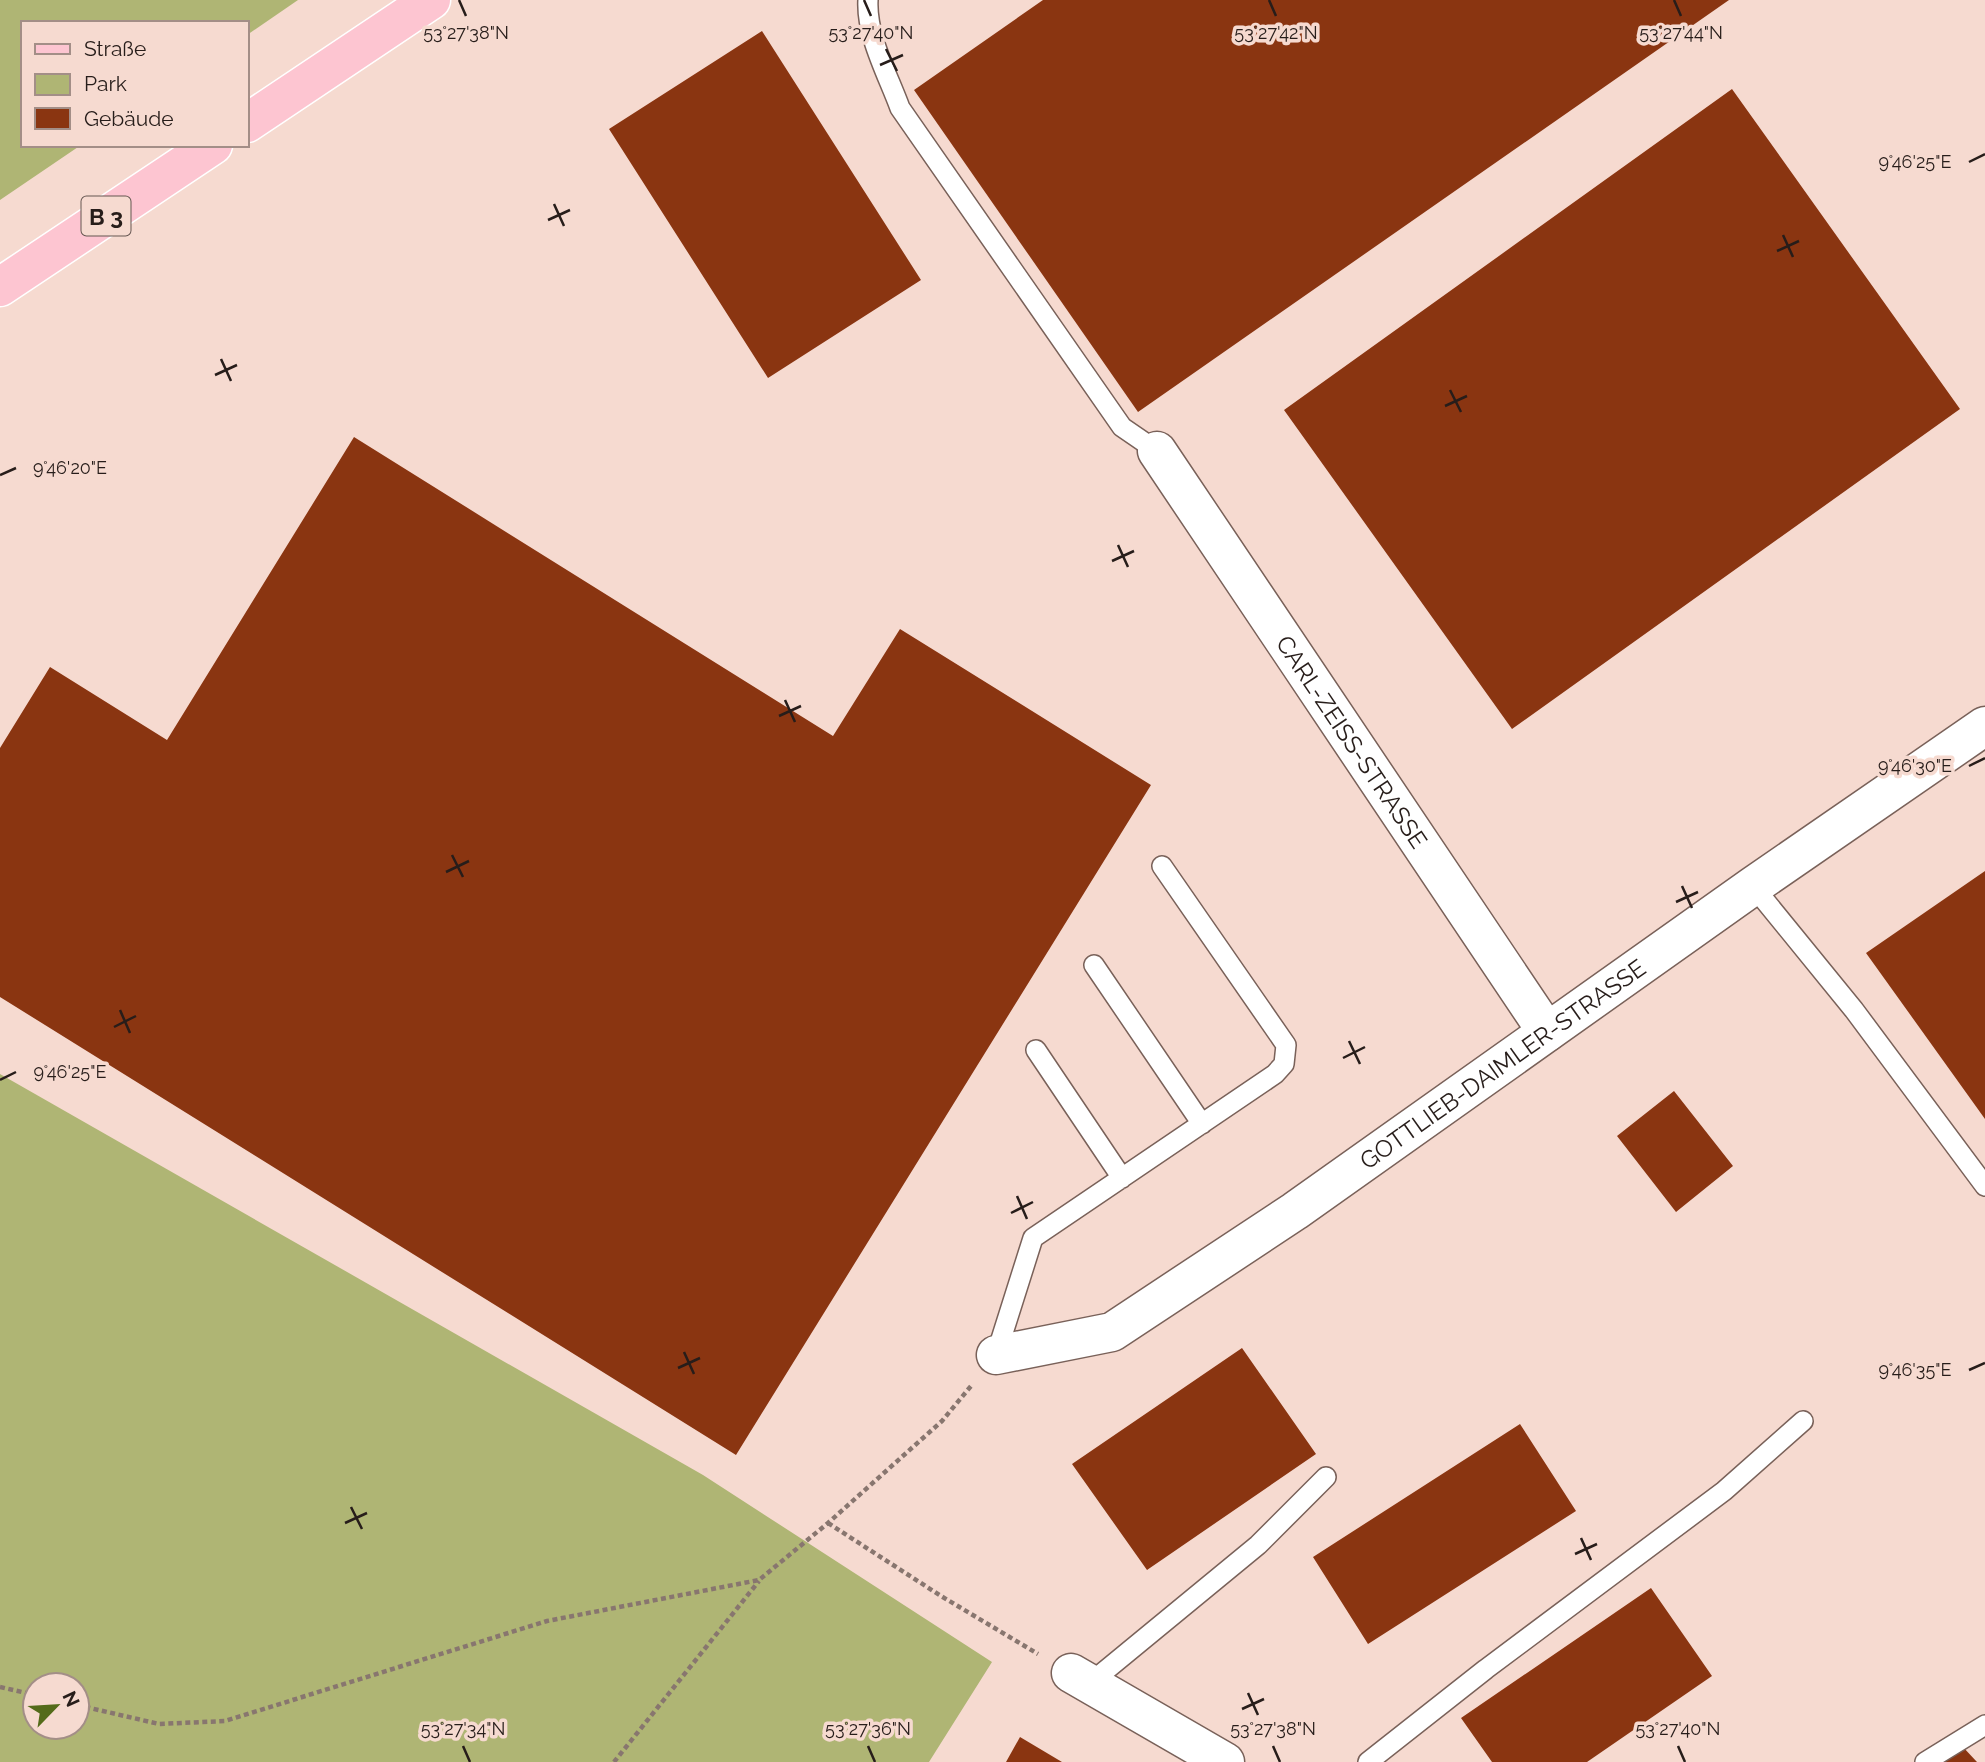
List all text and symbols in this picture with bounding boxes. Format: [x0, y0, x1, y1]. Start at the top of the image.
legend [21, 21, 248, 147]
text: 53°27'38"N [423, 22, 509, 43]
text: 53°27'40"N [829, 22, 913, 43]
text: 53°27'42"N [1234, 22, 1318, 43]
text: 53°27'44"N [1639, 22, 1723, 43]
text: Straße [84, 36, 146, 61]
text: Park [84, 71, 127, 96]
text: Gebäude [84, 106, 174, 131]
text: 9°46'25"E [1879, 151, 1951, 172]
road number: B 3 [82, 196, 130, 236]
text: 9°46'20"E [33, 457, 107, 478]
street label: CARL-ZEISS-STRASSE [1270, 630, 1434, 854]
text: 9°46'30"E [1878, 755, 1952, 776]
street label: GOTTLIEB-DAIMLER-STRASSE [1354, 953, 1651, 1175]
text: 9°46'25"E [34, 1061, 106, 1082]
text: 9°46'35"E [1879, 1359, 1951, 1380]
north arrow [21, 1671, 91, 1741]
text: N [58, 1688, 84, 1710]
text: 53°27'34"N [421, 1718, 505, 1739]
text: 53°27'36"N [825, 1718, 911, 1739]
text: 53°27'38"N [1230, 1718, 1316, 1739]
text: 53°27'40"N [1636, 1718, 1720, 1739]

